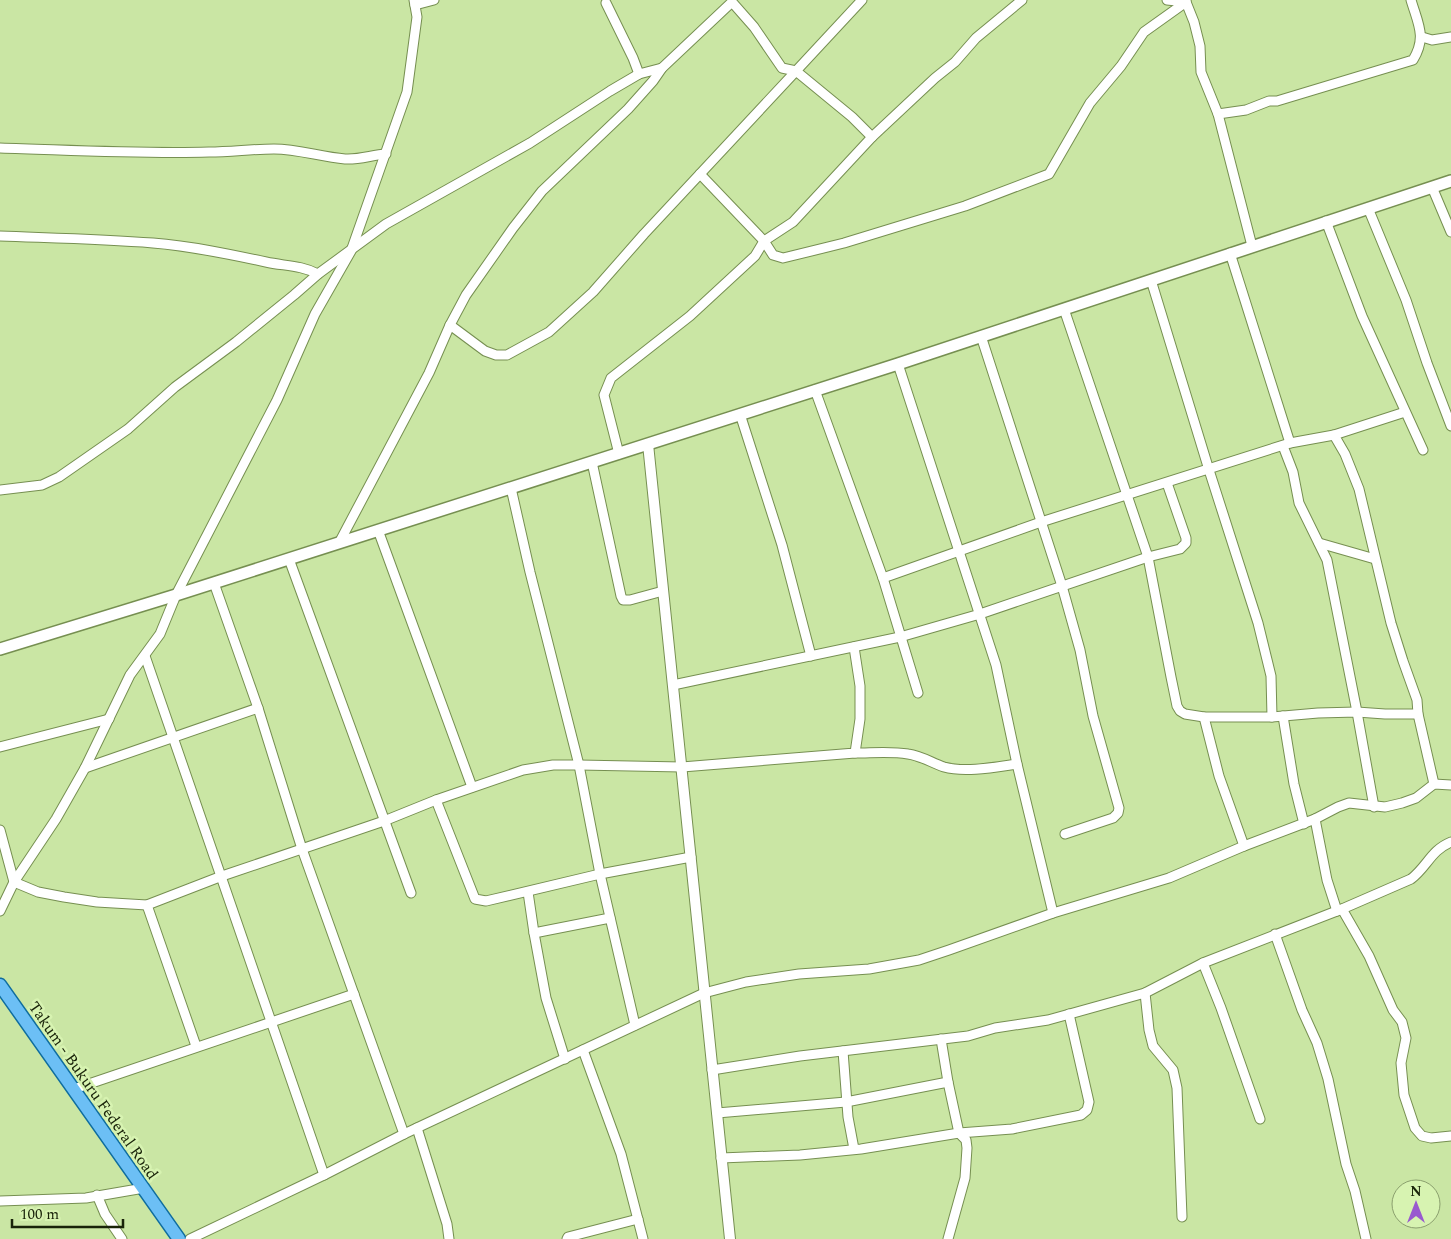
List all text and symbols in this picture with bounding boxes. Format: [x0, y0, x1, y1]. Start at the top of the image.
street label: Takum - Bukuru Federal Road [22, 997, 164, 1185]
north arrow [1391, 1179, 1441, 1229]
text: N [1410, 1181, 1422, 1202]
scale bar [12, 1196, 124, 1228]
text: 100 m [20, 1203, 59, 1226]

